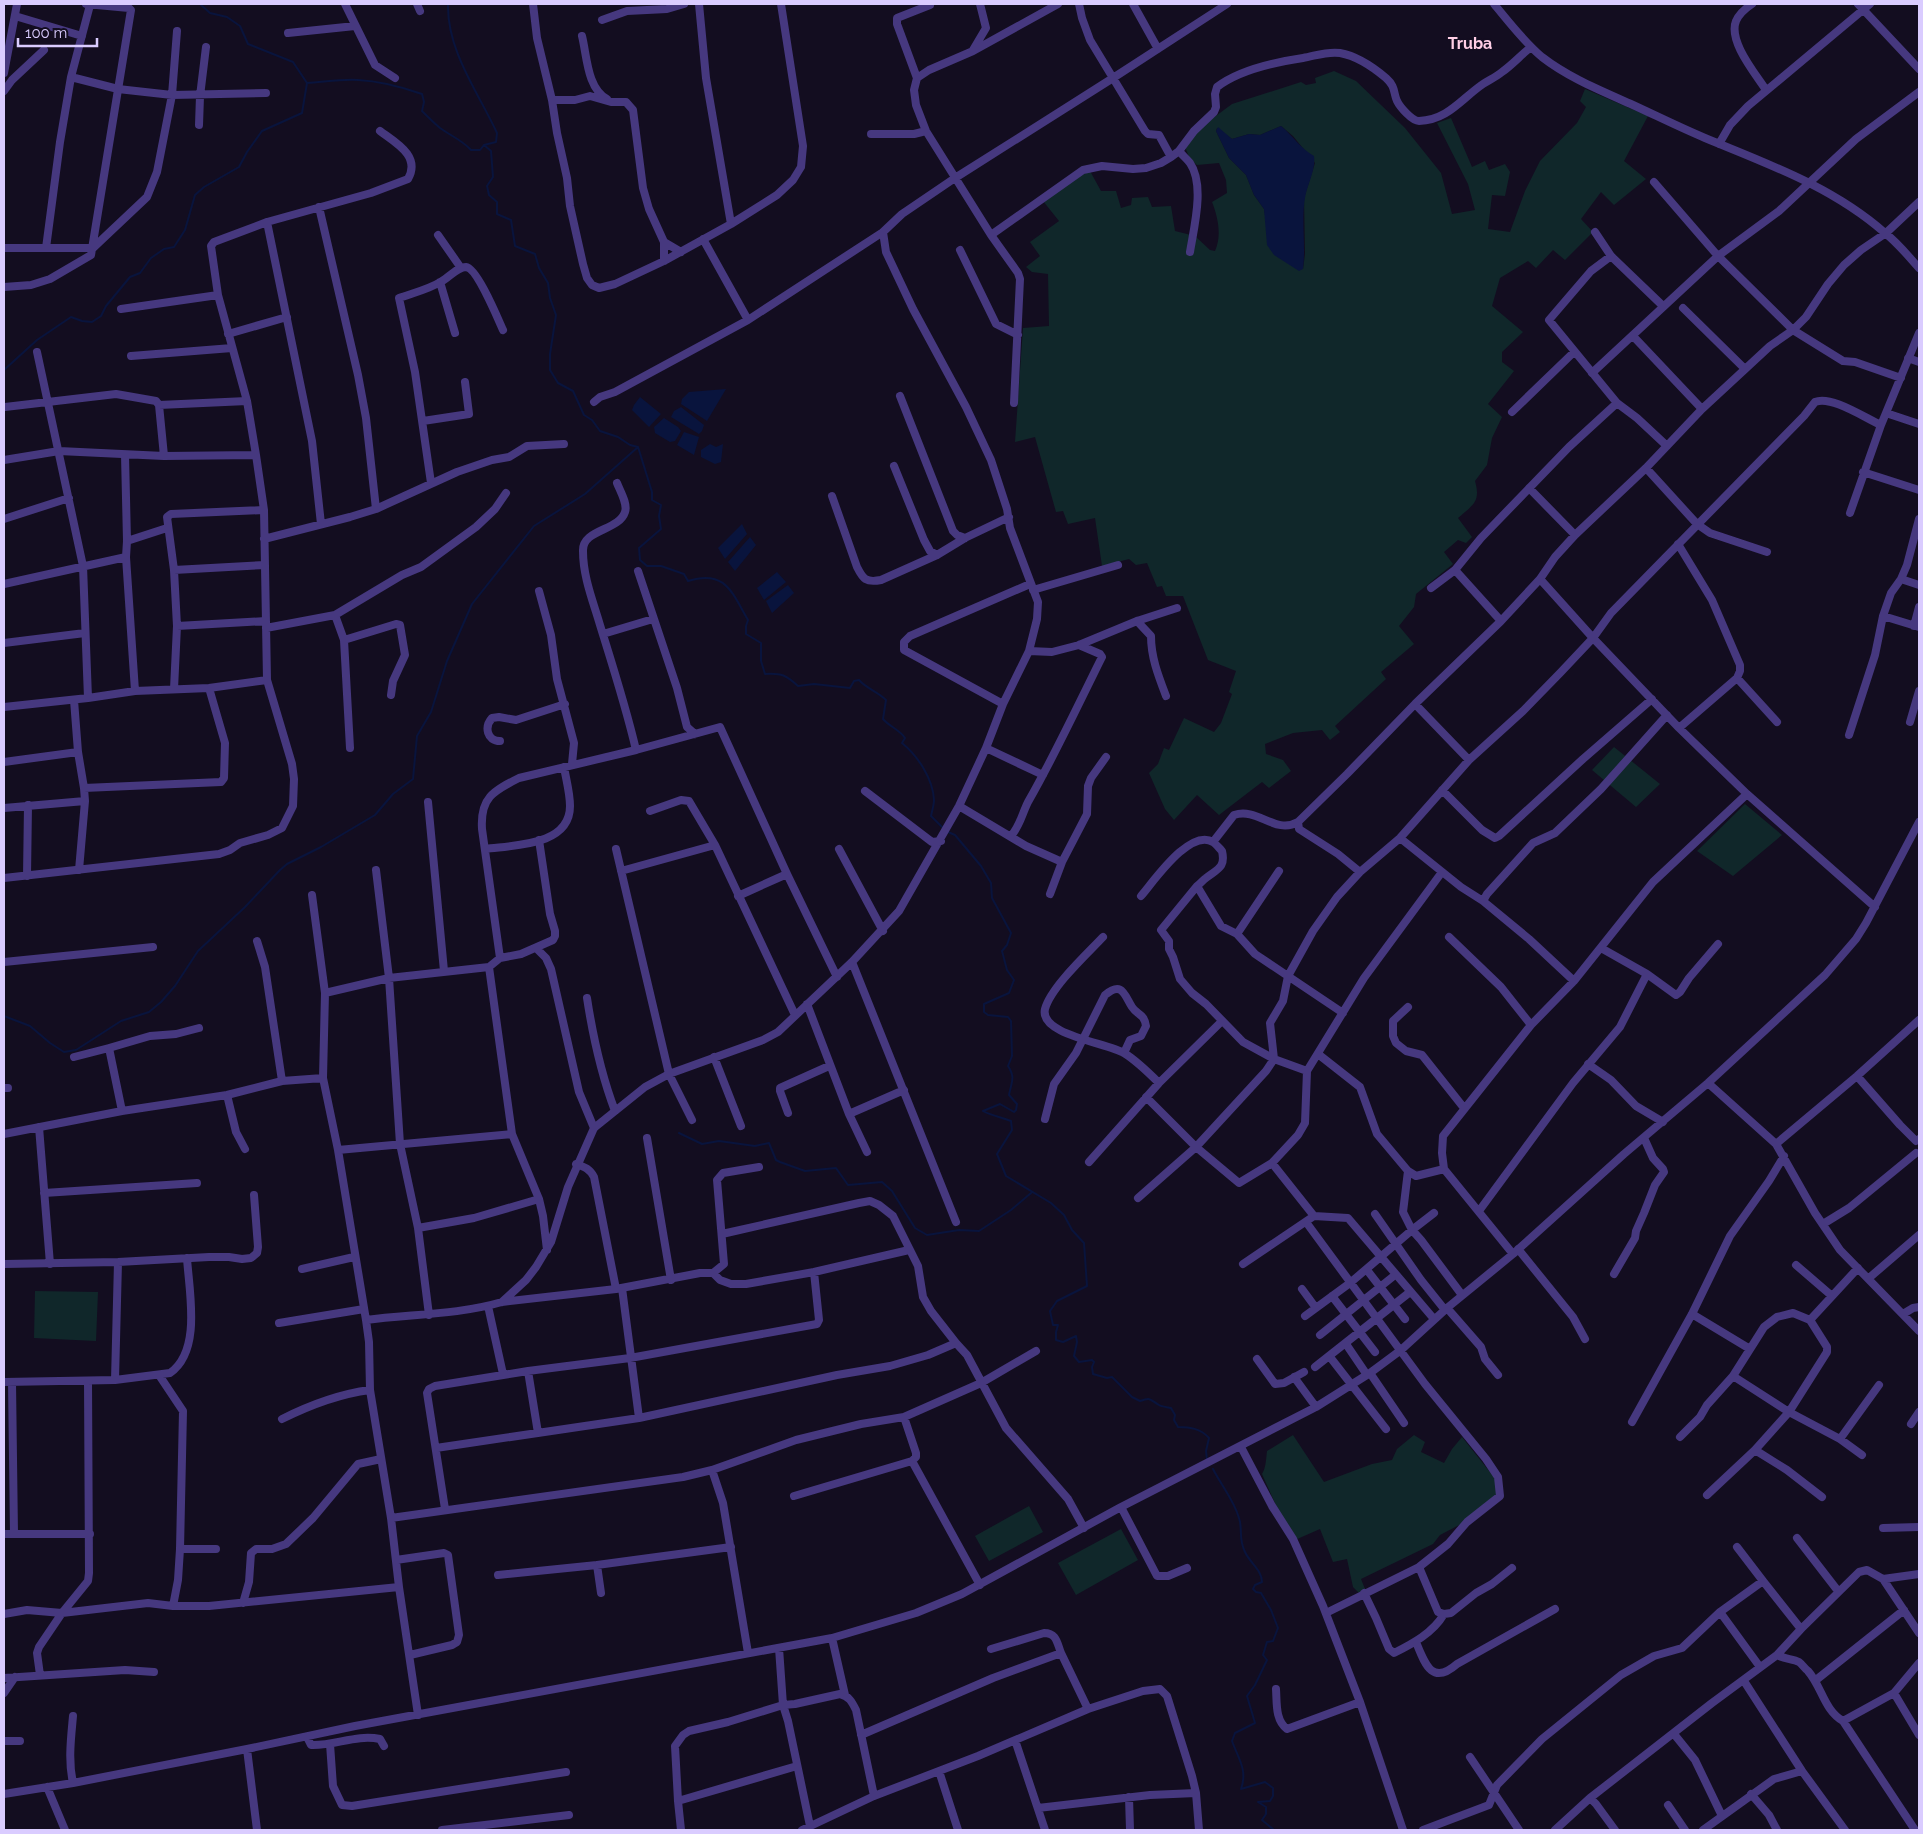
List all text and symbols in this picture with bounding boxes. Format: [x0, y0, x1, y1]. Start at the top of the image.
scale bar [18, 15, 96, 47]
text: 100 m [25, 24, 67, 42]
district label: Truba [1448, 34, 1492, 53]

